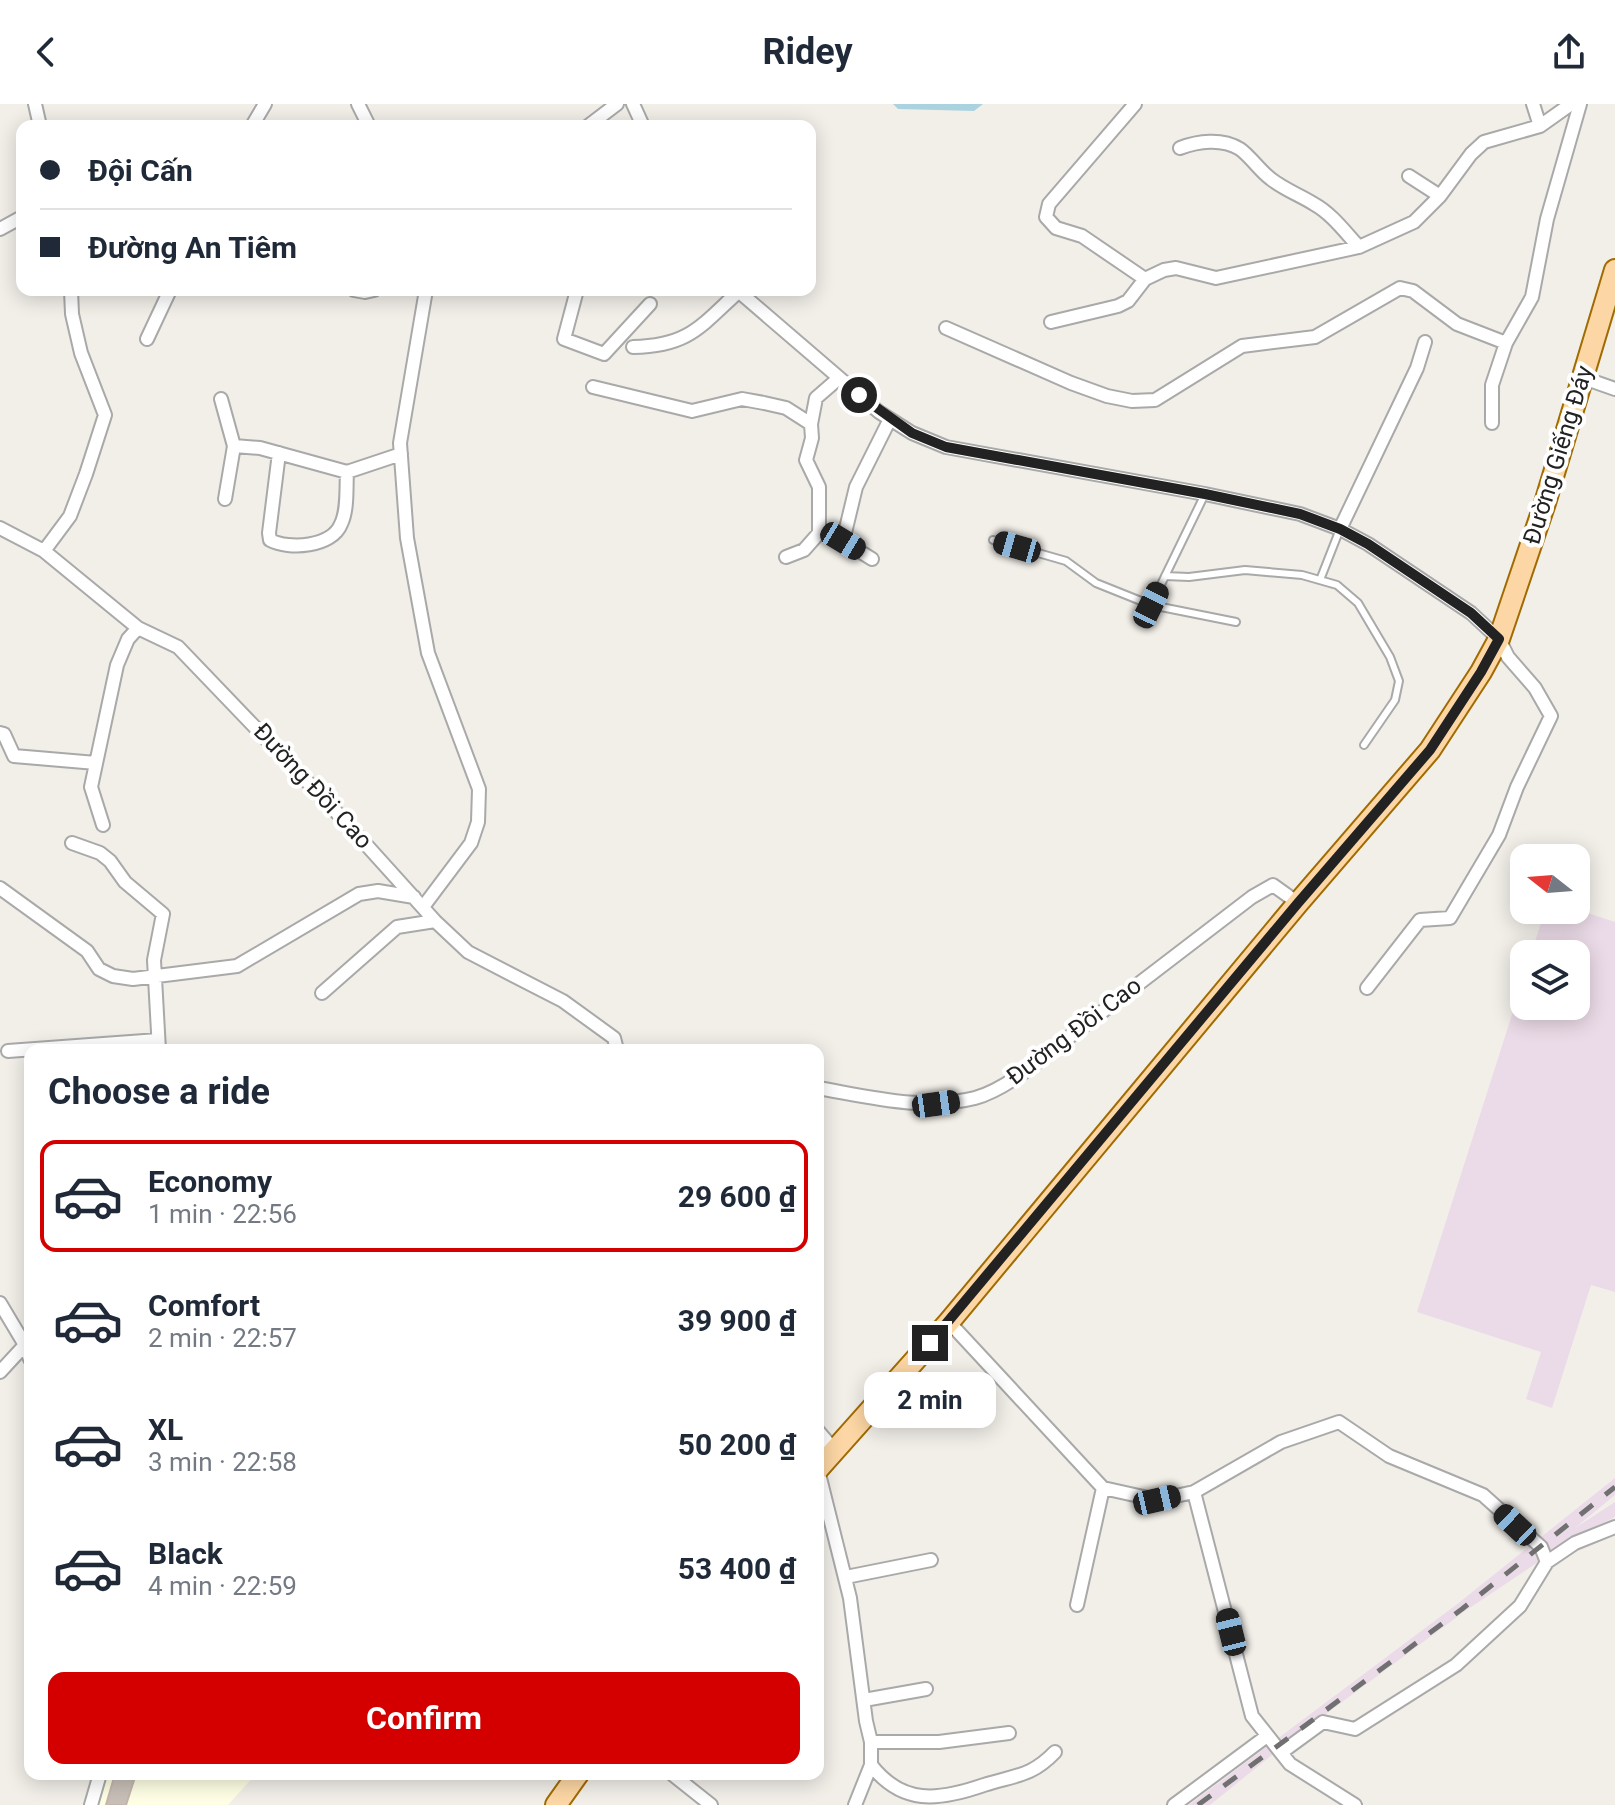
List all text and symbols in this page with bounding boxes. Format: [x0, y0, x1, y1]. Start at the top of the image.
icon: back [24, 30, 68, 74]
icon: share [1547, 30, 1591, 74]
text: Ridey [762, 31, 853, 73]
text: Đội Cấn [88, 153, 193, 188]
text: Đường An Tiêm [88, 230, 297, 265]
street label: Đường Giếng Đáy [1518, 362, 1599, 548]
route start [841, 377, 877, 413]
car [816, 518, 870, 564]
car [991, 529, 1043, 565]
car [1130, 578, 1172, 632]
street label: Đường Đồi Cao [248, 717, 378, 855]
north arrow [1510, 844, 1590, 924]
map controls [1510, 844, 1590, 1020]
button: layers [1510, 940, 1590, 1020]
street label: Đường Đồi Cao [1001, 971, 1147, 1091]
text: Choose a ride [48, 1071, 270, 1113]
car [911, 1089, 961, 1119]
icon: car [52, 1160, 124, 1232]
text: Economy [148, 1164, 272, 1199]
text: 29 600 ₫ [678, 1179, 796, 1214]
text: 1 min · 22:56 [148, 1199, 297, 1229]
icon: car [52, 1284, 124, 1356]
text: Comfort [148, 1288, 260, 1323]
text: 39 900 ₫ [678, 1303, 796, 1338]
text: 2 min · 22:57 [148, 1323, 297, 1353]
route end [912, 1325, 948, 1361]
callout: 2 min [864, 1371, 996, 1427]
text: 2 min [897, 1385, 963, 1415]
icon: car [52, 1408, 124, 1480]
text: XL [148, 1412, 183, 1447]
text: 50 200 ₫ [678, 1427, 796, 1462]
text: 3 min · 22:58 [148, 1447, 297, 1477]
car [1131, 1483, 1183, 1517]
car [1489, 1500, 1541, 1550]
icon: car [52, 1532, 124, 1604]
text: Black [148, 1536, 223, 1571]
text: 53 400 ₫ [678, 1551, 796, 1586]
text: 4 min · 22:59 [148, 1571, 297, 1601]
car [1214, 1606, 1248, 1658]
button: Confirm [48, 1672, 800, 1764]

